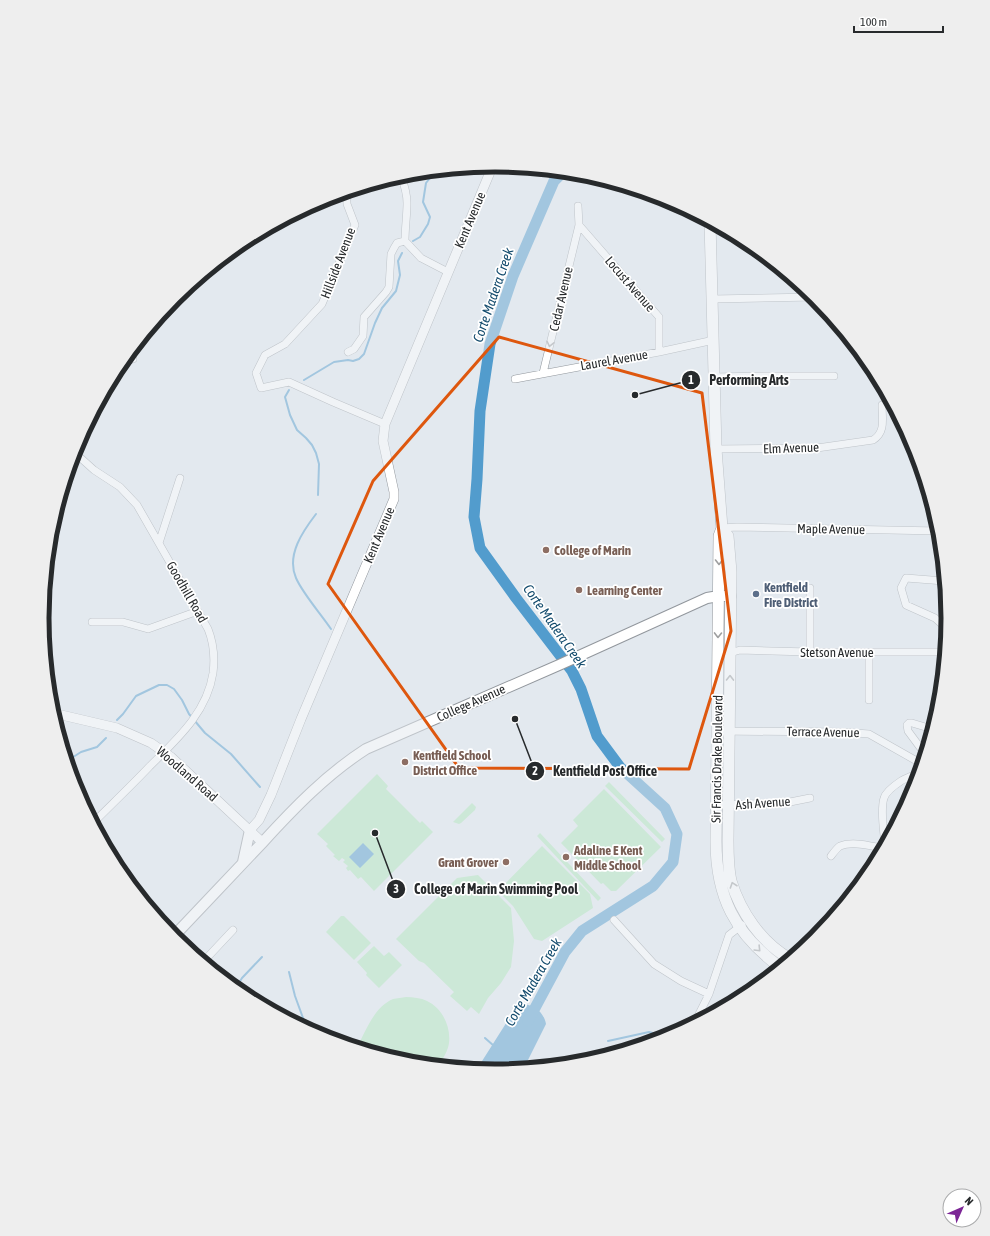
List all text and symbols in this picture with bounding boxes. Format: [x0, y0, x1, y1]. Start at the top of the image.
scale bar [854, 8, 943, 34]
text: 100 m [860, 15, 887, 29]
street label: Kent Avenue [451, 189, 489, 250]
street label: Hillside Avenue [318, 225, 358, 301]
water label: Corte Madera Creek [469, 245, 517, 344]
street label: Locust Avenue [602, 253, 658, 315]
street label: Cedar Avenue [546, 265, 576, 333]
one-way arrow [546, 341, 555, 348]
street label: Laurel Avenue [579, 347, 649, 373]
callout: Performing Arts [681, 367, 797, 393]
text: Performing Arts [709, 372, 789, 388]
text: 1 [688, 373, 694, 387]
street label: Elm Avenue [763, 440, 819, 456]
street label: Kent Avenue [360, 504, 398, 565]
street label: Maple Avenue [797, 521, 865, 537]
place label: College of Marin [554, 543, 631, 558]
marker: College of Marin [541, 545, 551, 555]
street label: Goodhill Road [163, 559, 211, 625]
one-way arrow [715, 559, 723, 565]
place label: Kentfield Fire District [764, 580, 818, 610]
water label: Corte Madera Creek [520, 581, 590, 672]
place label: Learning Center [587, 583, 663, 598]
marker: Learning Center [574, 585, 584, 595]
marker: Kentfield Fire District [751, 589, 761, 599]
one-way arrow [714, 632, 722, 638]
street label: Stetson Avenue [800, 645, 874, 660]
one-way arrow [726, 675, 734, 681]
street label: College Avenue [434, 681, 508, 725]
street label: Sir Francis Drake Boulevard [708, 695, 726, 823]
street label: Terrace Avenue [786, 724, 860, 740]
street label: Woodland Road [153, 743, 221, 805]
place label: Kentfield School District Office [413, 748, 492, 778]
marker: Kentfield School District Office [400, 757, 410, 767]
callout: Kentfield Post Office [525, 758, 665, 784]
text: Kentfield Post Office [553, 763, 657, 779]
text: 2 [532, 764, 538, 778]
street label: Ash Avenue [735, 794, 791, 812]
place label: Adaline E Kent Middle School [573, 843, 643, 873]
marker: Adaline E Kent Middle School [561, 852, 571, 862]
place label: Grant Grover [438, 855, 499, 870]
marker: Grant Grover [501, 857, 511, 867]
callout: College of Marin Swimming Pool [386, 876, 586, 902]
text: College of Marin Swimming Pool [414, 881, 578, 897]
one-way arrow [729, 881, 738, 888]
text: 3 [393, 882, 399, 896]
water label: Corte Madera Creek [501, 935, 565, 1029]
one-way arrow [753, 944, 761, 952]
north arrow [942, 1188, 982, 1228]
text: N [963, 1194, 976, 1207]

